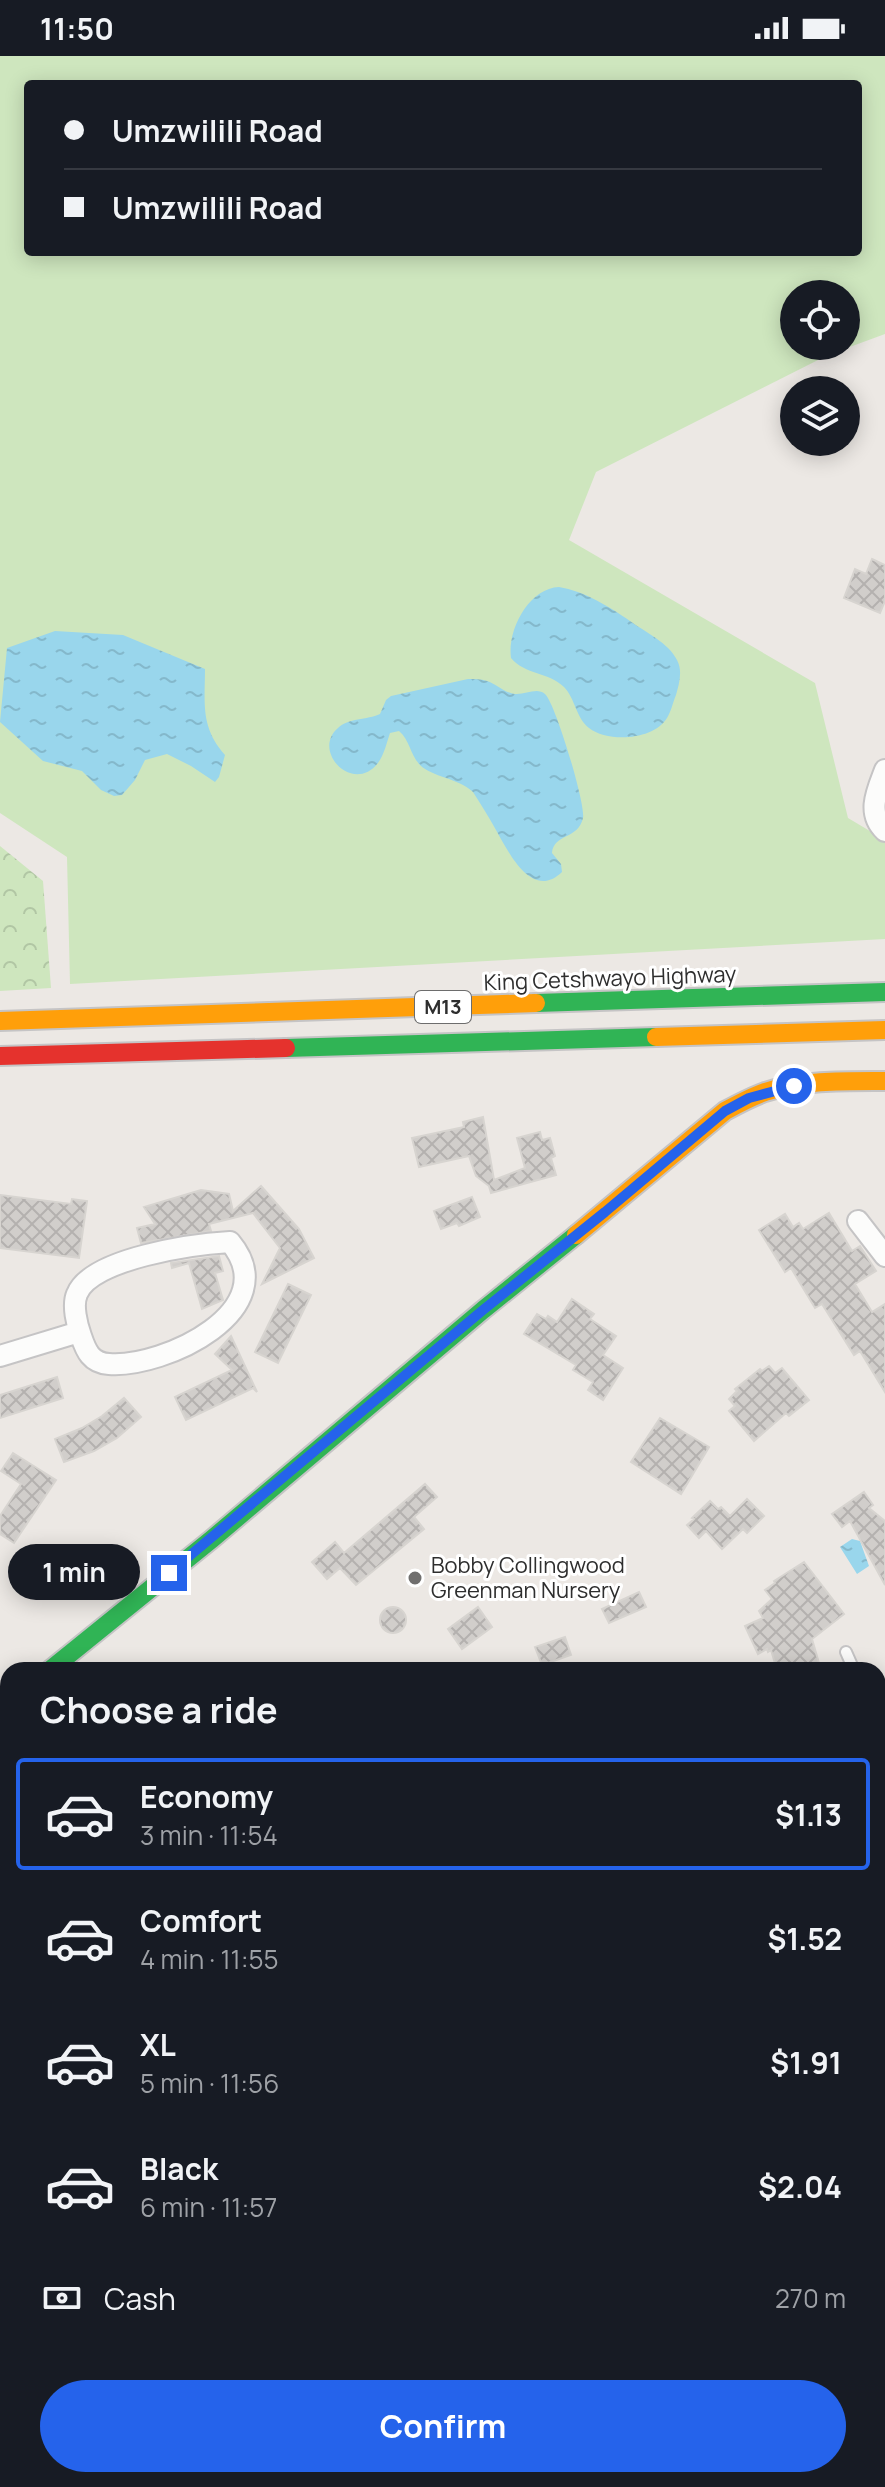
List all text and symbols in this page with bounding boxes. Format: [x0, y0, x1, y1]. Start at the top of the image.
text: 11:50 [40, 8, 114, 49]
text: Umzwilili Road [112, 110, 323, 151]
text: Umzwilili Road [112, 187, 323, 228]
map controls [780, 280, 860, 456]
button: locate [780, 280, 860, 360]
button: layers [780, 376, 860, 456]
street label: King Cetshwayo Highway [483, 959, 737, 997]
road number: M13 [415, 991, 471, 1023]
route start [776, 1068, 812, 1104]
callout: 1 min [9, 1545, 141, 1601]
place label: Bobby Collingwood Greenman Nursery [431, 1550, 625, 1605]
text: 1 min [42, 1554, 106, 1590]
route end [151, 1555, 187, 1591]
marker: Bobby Collingwood Greenman Nursery [406, 1569, 424, 1587]
text: Choose a ride [40, 1685, 278, 1734]
text: Economy [140, 1776, 273, 1817]
icon: car [44, 1778, 116, 1850]
text: $1.13 [775, 1794, 842, 1835]
text: 3 min · 11:54 [140, 1817, 278, 1853]
text: Comfort [140, 1900, 262, 1941]
icon: car [44, 1902, 116, 1974]
text: $1.52 [767, 1918, 842, 1959]
text: 4 min · 11:55 [140, 1941, 278, 1977]
text: XL [140, 2024, 176, 2065]
icon: car [44, 2026, 116, 2098]
text: $1.91 [770, 2042, 842, 2083]
text: 5 min · 11:56 [140, 2065, 279, 2101]
text: Black [140, 2148, 218, 2189]
icon: car [44, 2150, 116, 2222]
text: $2.04 [758, 2166, 842, 2207]
text: 6 min · 11:57 [140, 2189, 277, 2225]
icon: cash [40, 2276, 84, 2320]
text: Cash [104, 2278, 176, 2319]
text: 270 m [775, 2280, 846, 2316]
button: Confirm [40, 2380, 846, 2472]

